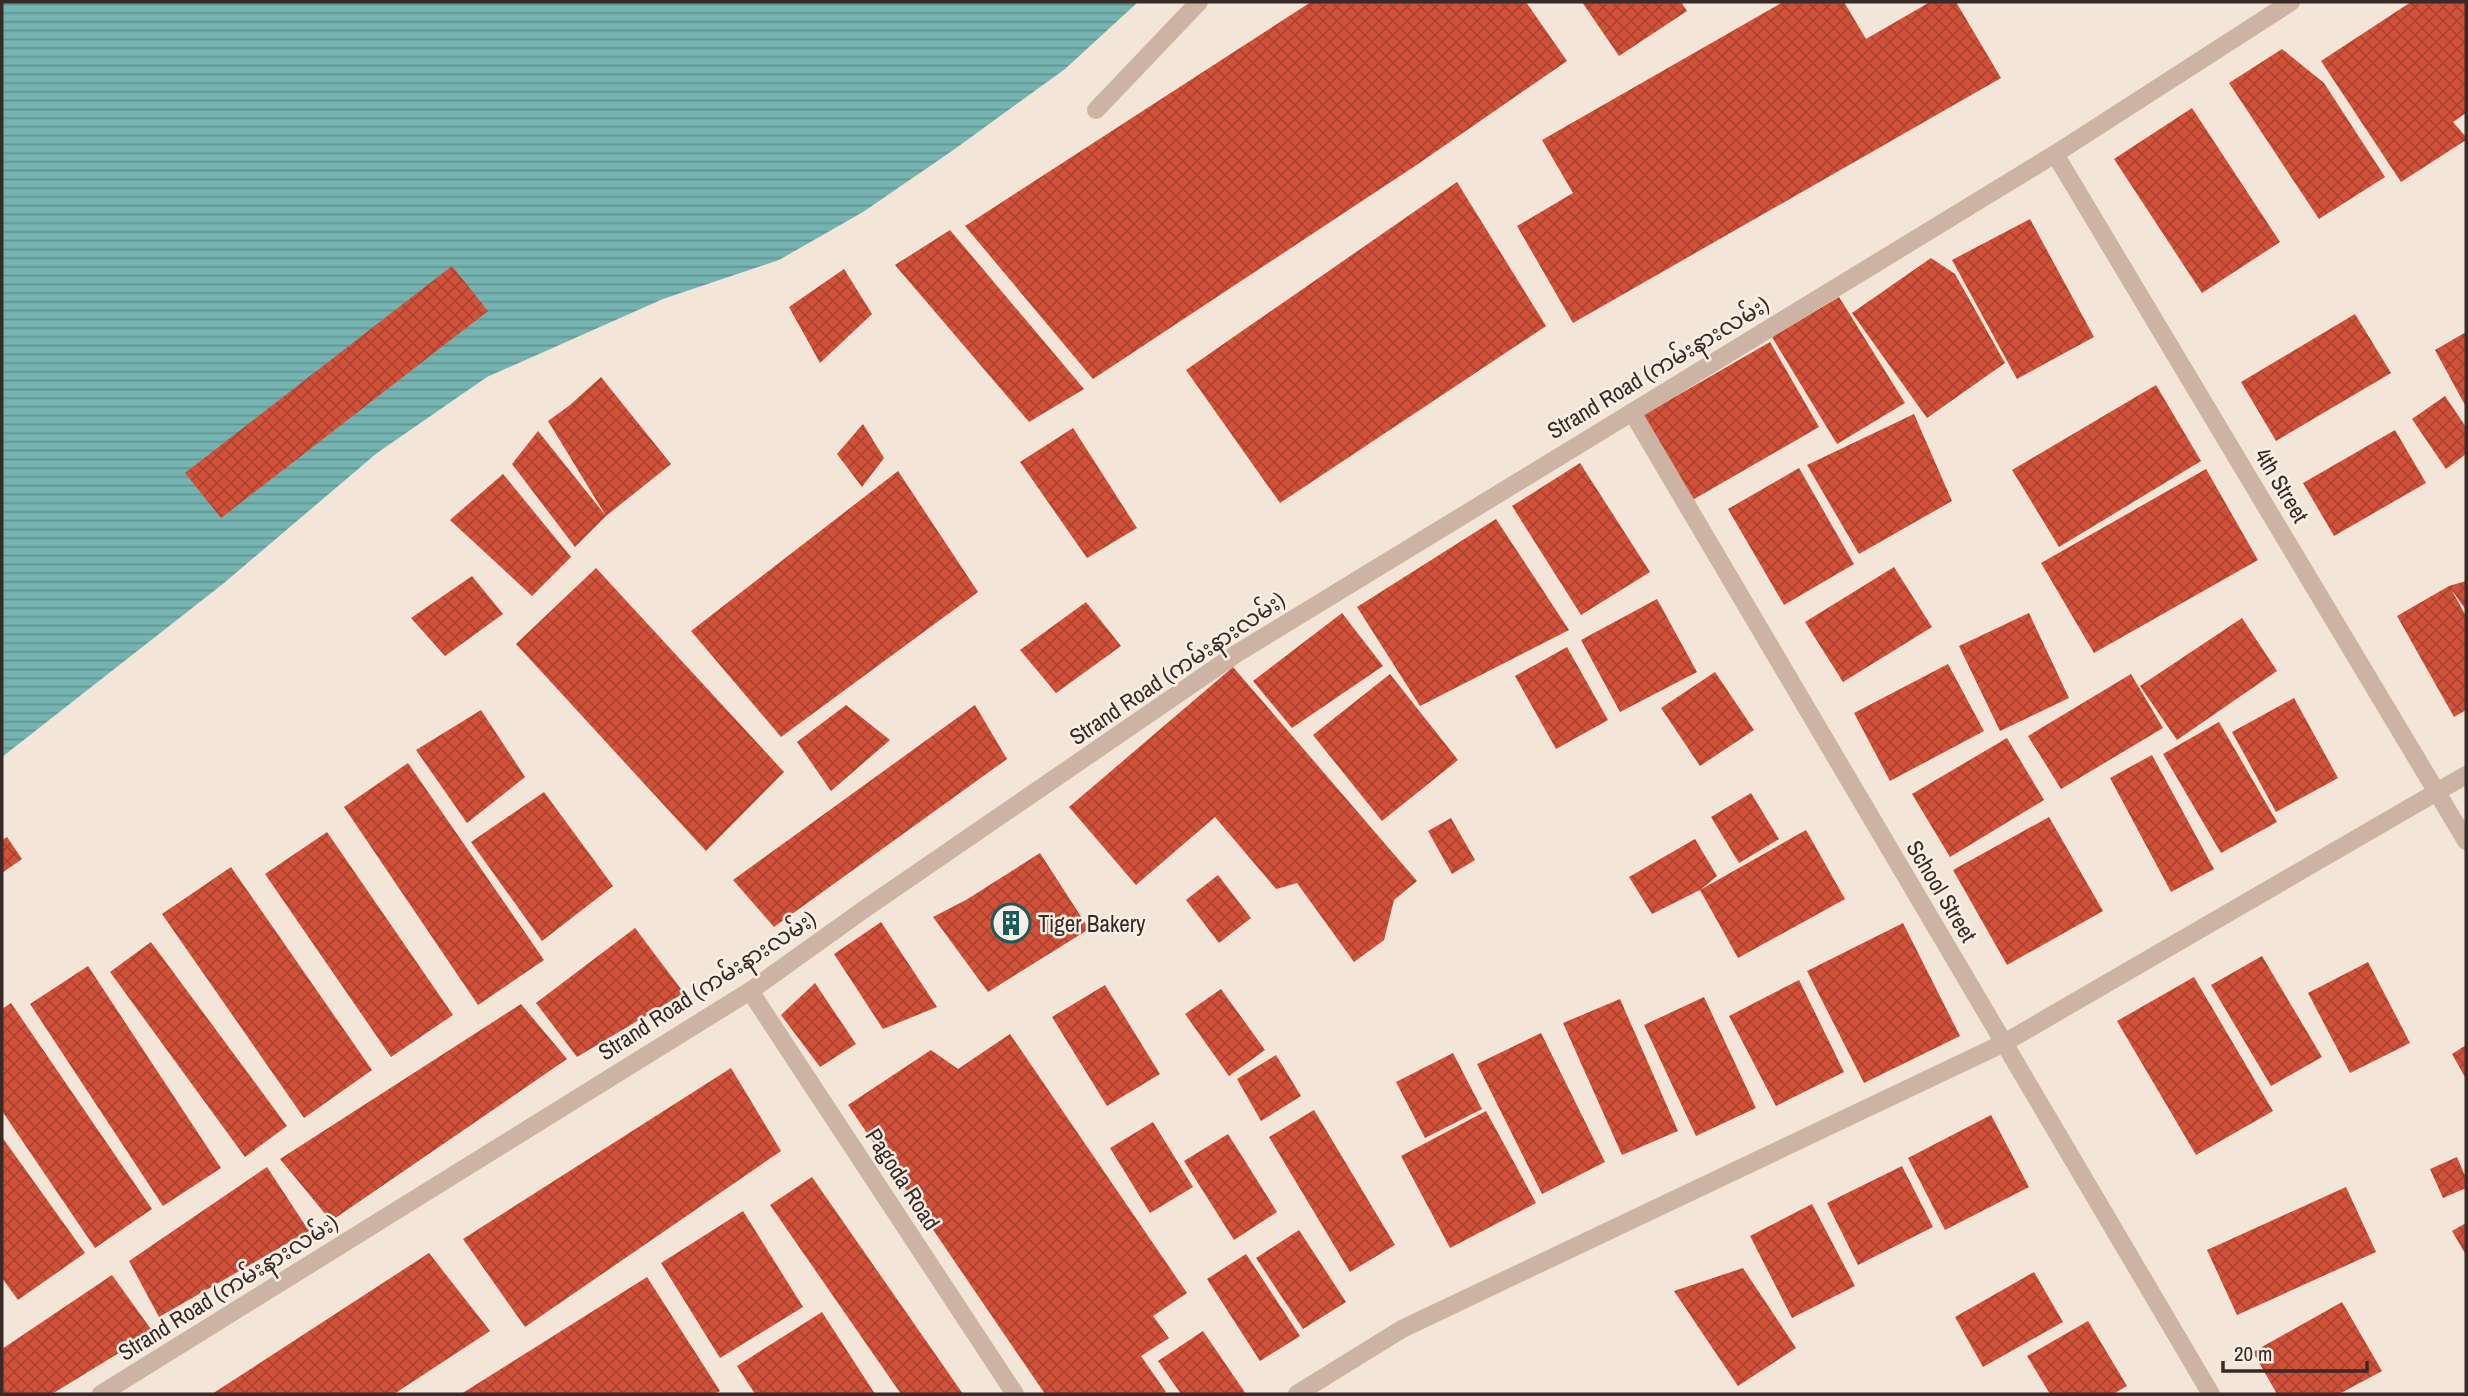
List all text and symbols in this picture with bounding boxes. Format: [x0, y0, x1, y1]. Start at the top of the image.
street label: Strand Road (ကမ်းနားလမ်း) [1541, 288, 1777, 449]
street label: 4th Street [2248, 442, 2316, 528]
street label: Strand Road (ကမ်းနားလမ်း) [1063, 584, 1293, 755]
street label: School Street [1900, 834, 1984, 948]
building icon: Tiger Bakery [990, 902, 1032, 944]
street label: Strand Road (ကမ်းနားလမ်း) [592, 903, 824, 1071]
place label: Tiger Bakery [1038, 908, 1146, 939]
street label: Pagoda Road [859, 1122, 947, 1236]
street label: Strand Road (ကမ်းနားလမ်း) [112, 1207, 346, 1371]
scale bar [2223, 1330, 2366, 1374]
text: 20 m [2234, 1339, 2272, 1368]

